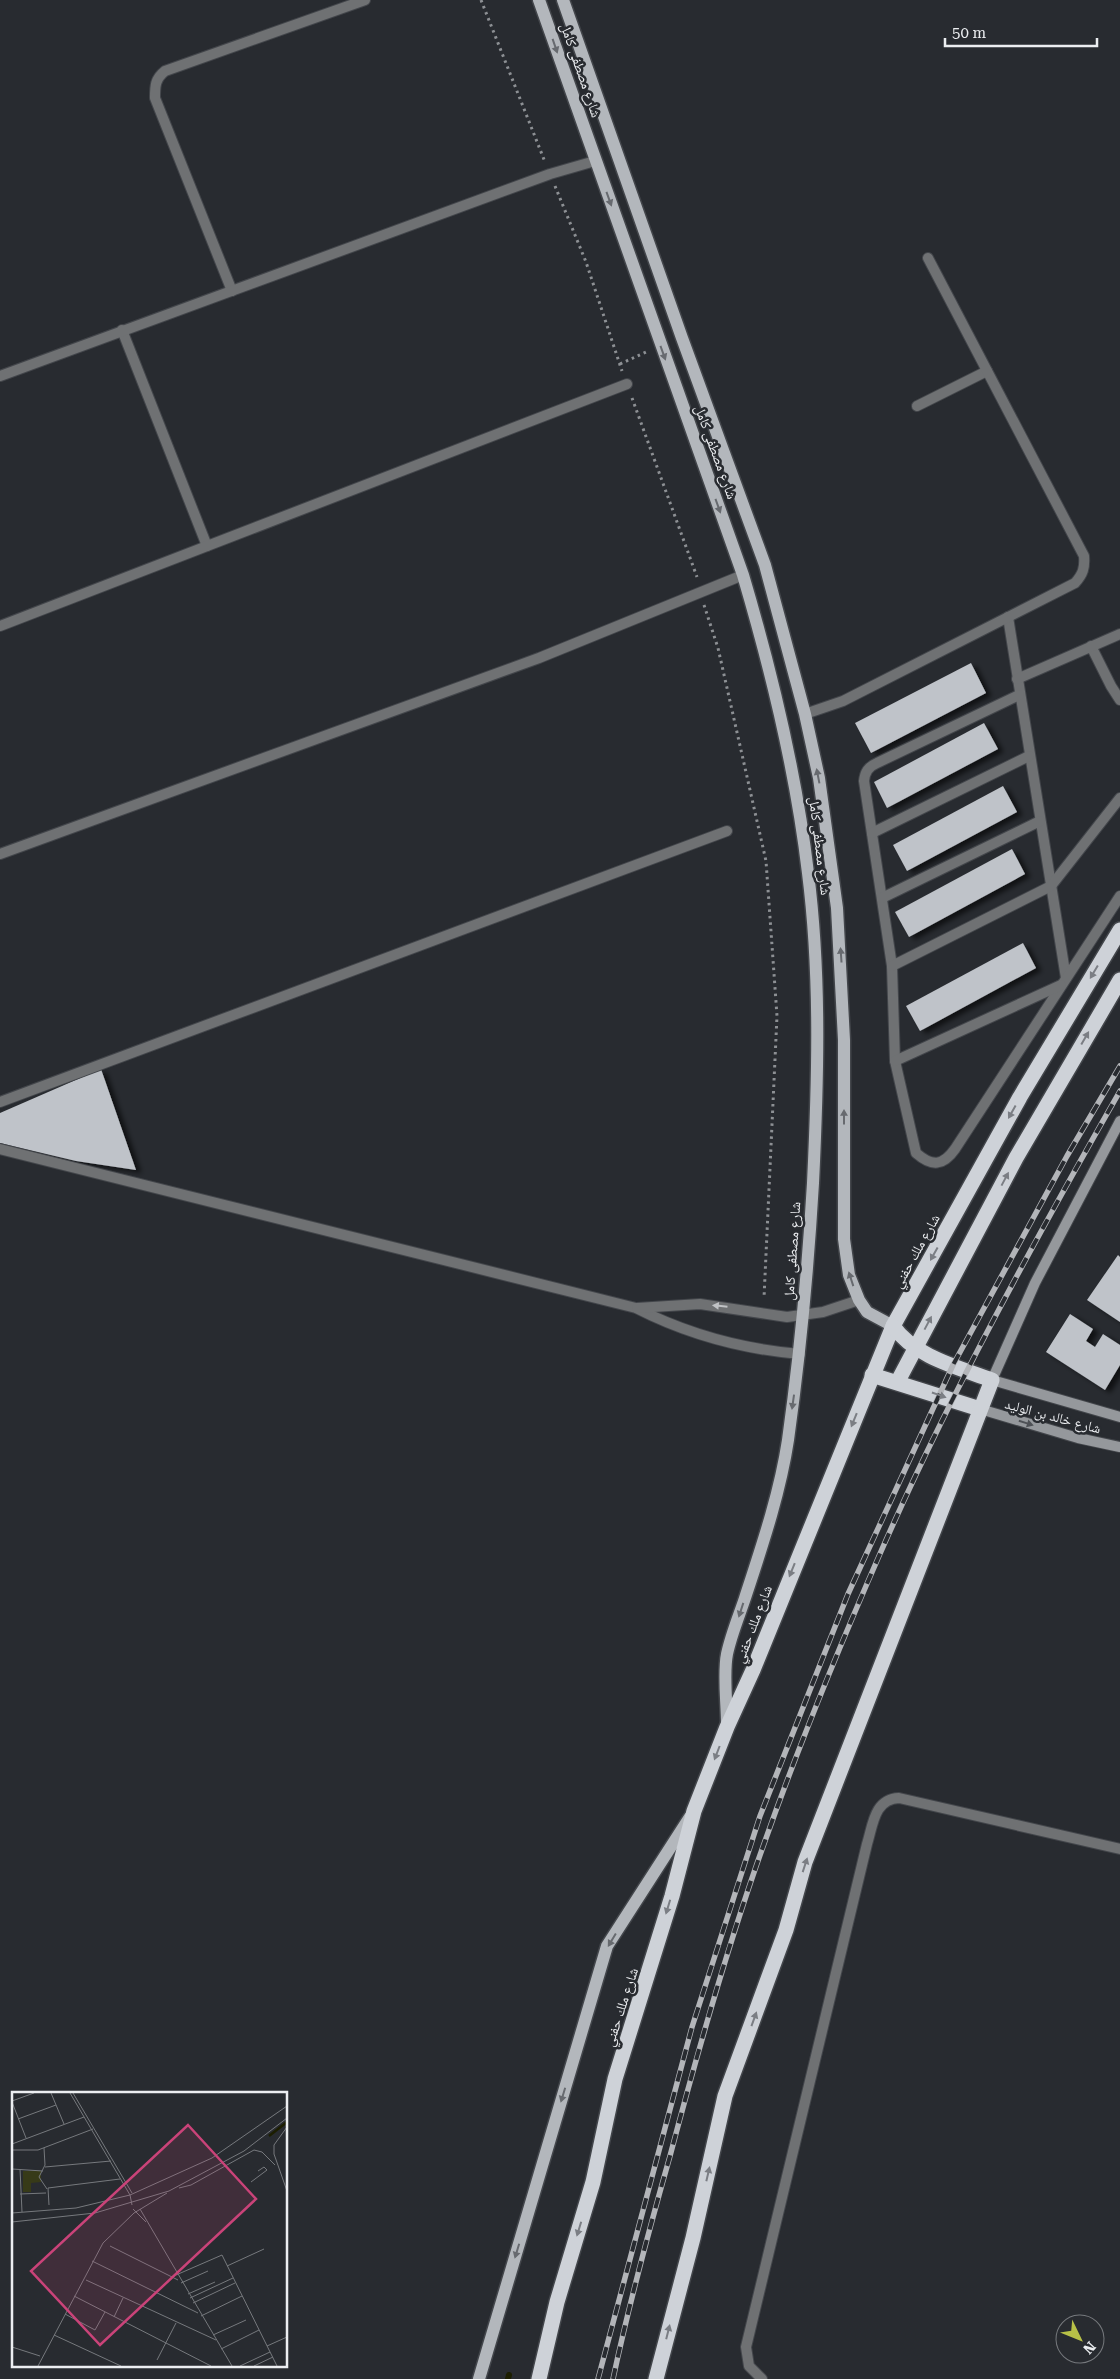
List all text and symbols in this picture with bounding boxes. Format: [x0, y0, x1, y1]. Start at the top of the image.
scale bar [945, 15, 1098, 47]
street label: شارع مصطفى كامل [555, 21, 605, 120]
text: 50 m [952, 24, 987, 42]
one-way arrow [551, 39, 559, 54]
one-way arrow [606, 192, 613, 207]
one-way arrow [660, 345, 667, 360]
street label: شارع مصطفى كامل [690, 403, 740, 502]
one-way arrow [715, 498, 722, 513]
one-way arrow [814, 768, 822, 784]
street label: شارع مصطفى كامل [804, 796, 834, 896]
one-way arrow [836, 947, 844, 963]
one-way arrow [1090, 965, 1099, 978]
one-way arrow [1081, 1031, 1089, 1046]
one-way arrow [1008, 1104, 1016, 1119]
one-way arrow [840, 1109, 848, 1125]
one-way arrow [1001, 1172, 1009, 1187]
street label: شارع مصطفى كامل [781, 1201, 805, 1301]
street label: شارع ملك حفني [889, 1211, 946, 1292]
one-way arrow [929, 1247, 938, 1261]
one-way arrow [847, 1271, 855, 1286]
one-way arrow [712, 1302, 728, 1310]
one-way arrow [924, 1315, 932, 1330]
one-way arrow [932, 1391, 947, 1399]
one-way arrow [789, 1395, 797, 1411]
street label: شارع خالد بن الوليد [1003, 1395, 1103, 1438]
one-way arrow [849, 1413, 857, 1427]
one-way arrow [1019, 1420, 1034, 1428]
one-way arrow [787, 1563, 795, 1577]
street label: شارع ملك حفني [731, 1583, 778, 1666]
one-way arrow [737, 1603, 744, 1618]
one-way arrow [713, 1746, 721, 1761]
one-way arrow [802, 1857, 809, 1872]
one-way arrow [664, 1900, 672, 1915]
one-way arrow [607, 1934, 616, 1947]
street label: شارع ملك حفني [601, 1966, 645, 2049]
one-way arrow [751, 2011, 758, 2026]
one-way arrow [559, 2088, 567, 2103]
inset map [12, 2092, 288, 2366]
one-way arrow [704, 2166, 712, 2182]
one-way arrow [575, 2221, 583, 2236]
one-way arrow [513, 2244, 521, 2259]
north arrow [1055, 2314, 1105, 2364]
one-way arrow [664, 2324, 672, 2339]
text: N [1080, 2338, 1099, 2357]

